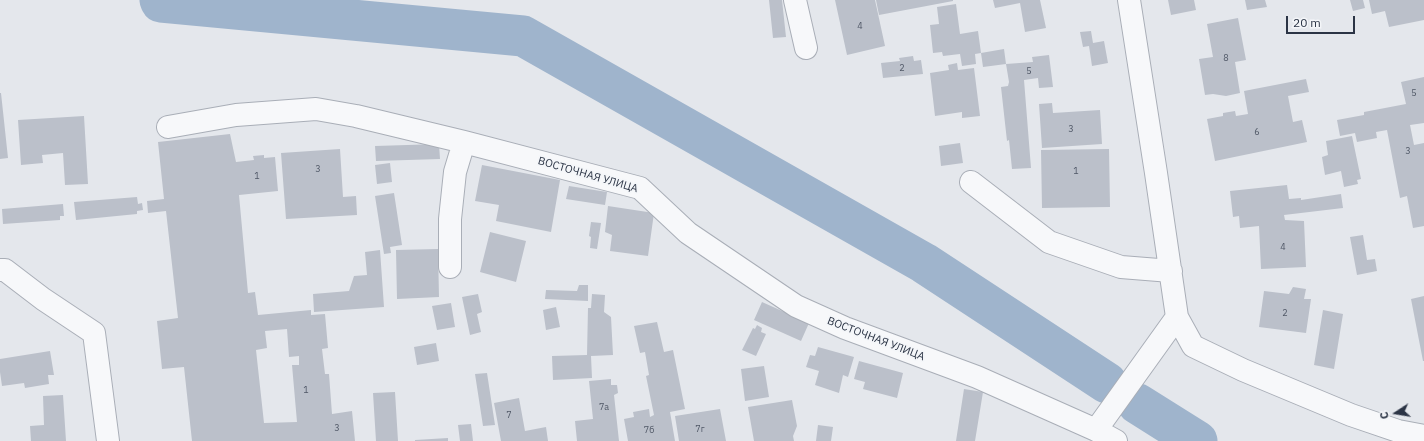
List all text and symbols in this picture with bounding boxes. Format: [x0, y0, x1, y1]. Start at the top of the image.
scale bar [1288, 8, 1357, 34]
text: 20 m [1293, 15, 1321, 30]
house number: 4 [857, 21, 863, 31]
house number: 8 [1223, 53, 1229, 63]
house number: 2 [899, 63, 905, 73]
house number: 5 [1026, 66, 1032, 76]
house number: 5 [1411, 88, 1417, 98]
house number: 3 [1068, 124, 1074, 134]
house number: 6 [1254, 127, 1260, 137]
house number: 3 [1405, 146, 1411, 156]
street label: ВОСТОЧНАЯ УЛИЦА [536, 154, 640, 196]
house number: 3 [315, 164, 321, 174]
house number: 1 [1073, 166, 1079, 176]
house number: 1 [254, 171, 260, 181]
house number: 4 [1280, 242, 1286, 252]
house number: 2 [1282, 308, 1288, 318]
street label: ВОСТОЧНАЯ УЛИЦА [825, 314, 927, 364]
house number: 1 [303, 385, 309, 395]
north arrow [1376, 393, 1416, 433]
house number: 7а [599, 402, 609, 412]
house number: 7 [506, 410, 512, 420]
text: С [1377, 411, 1392, 420]
house number: 3 [334, 423, 340, 433]
house number: 7г [695, 424, 705, 434]
house number: 7б [644, 425, 654, 435]

